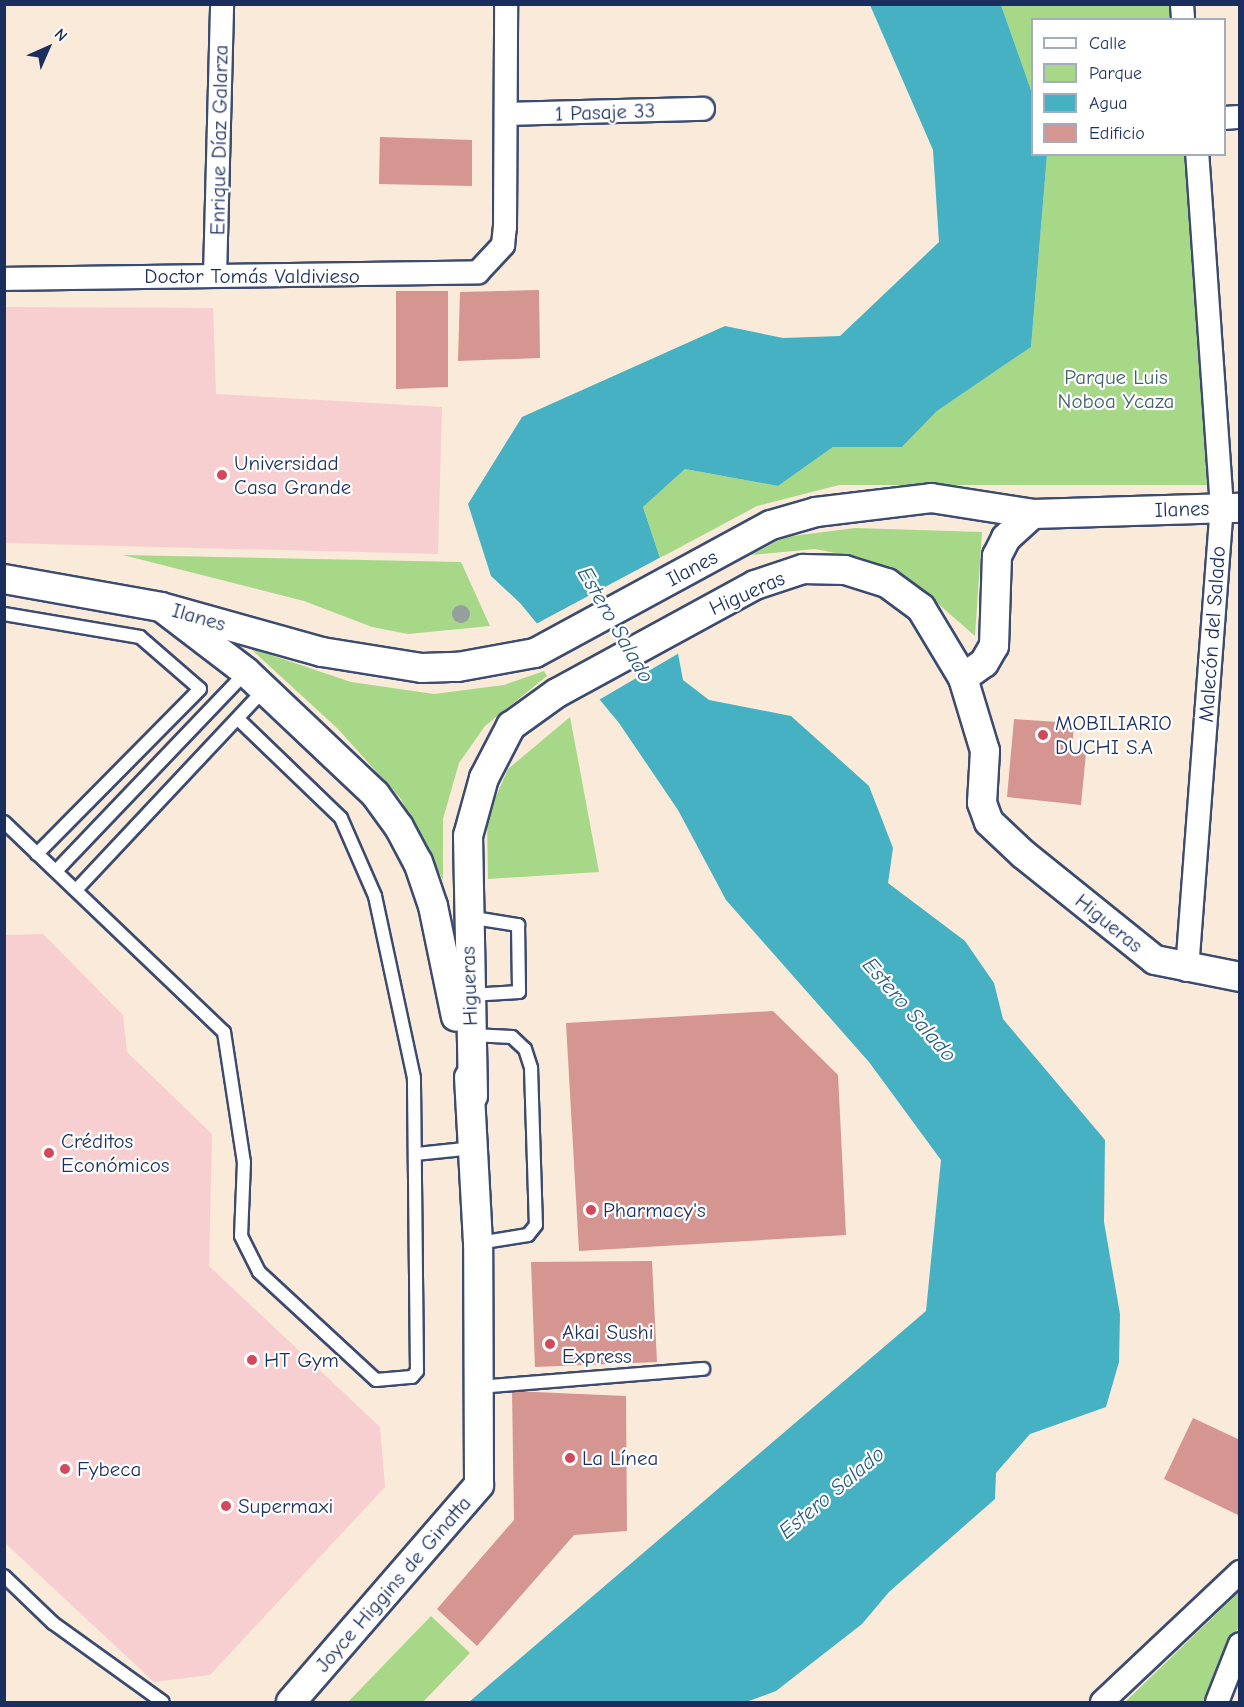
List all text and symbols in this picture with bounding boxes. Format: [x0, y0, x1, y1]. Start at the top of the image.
north arrow [18, 18, 78, 78]
legend [1031, 18, 1226, 156]
text: N [51, 25, 71, 45]
text: Calle [1089, 33, 1126, 54]
street label: Enrique Díaz Galarza [205, 45, 233, 235]
text: Parque [1089, 63, 1142, 84]
text: Agua [1089, 93, 1127, 114]
street label: 1 Pasaje 33 [554, 98, 656, 126]
text: Edificio [1089, 123, 1145, 144]
street label: Doctor Tomás Valdivieso [144, 263, 360, 289]
park label: Parque Luis Noboa Ycaza [1058, 364, 1174, 414]
place label: Universidad Casa Grande [234, 450, 351, 500]
marker: Universidad Casa Grande [215, 468, 229, 482]
street label: Ilanes [1154, 495, 1210, 523]
street label: Ilanes [662, 544, 722, 592]
street label: Malecón del Salado [1193, 545, 1231, 723]
water label: Estero Salado [571, 562, 659, 688]
street label: Higueras [705, 565, 789, 621]
street label: Ilanes [169, 597, 229, 637]
place label: MOBILIARIO DUCHI S.A [1055, 710, 1172, 760]
marker: MOBILIARIO DUCHI S.A [1036, 728, 1050, 742]
street label: Higueras [1070, 888, 1148, 958]
street label: Higueras [455, 946, 483, 1026]
water label: Estero Salado [856, 952, 962, 1068]
place label: Créditos Económicos [61, 1128, 170, 1178]
marker: Créditos Económicos [42, 1146, 56, 1160]
place label: Pharmacy's [603, 1197, 706, 1223]
marker: Pharmacy's [584, 1203, 598, 1217]
place label: Akai Sushi Express [562, 1319, 654, 1369]
marker: Akai Sushi Express [543, 1337, 557, 1351]
place label: HT Gym [264, 1347, 339, 1373]
marker: HT Gym [245, 1353, 259, 1367]
water label: Estero Salado [774, 1441, 890, 1545]
place label: La Línea [582, 1445, 658, 1471]
marker: La Línea [563, 1451, 577, 1465]
place label: Fybeca [77, 1456, 141, 1482]
marker: Fybeca [58, 1462, 72, 1476]
street label: Joyce Higgins de Ginatta [310, 1491, 476, 1677]
place label: Supermaxi [238, 1493, 333, 1519]
marker: Supermaxi [219, 1499, 233, 1513]

